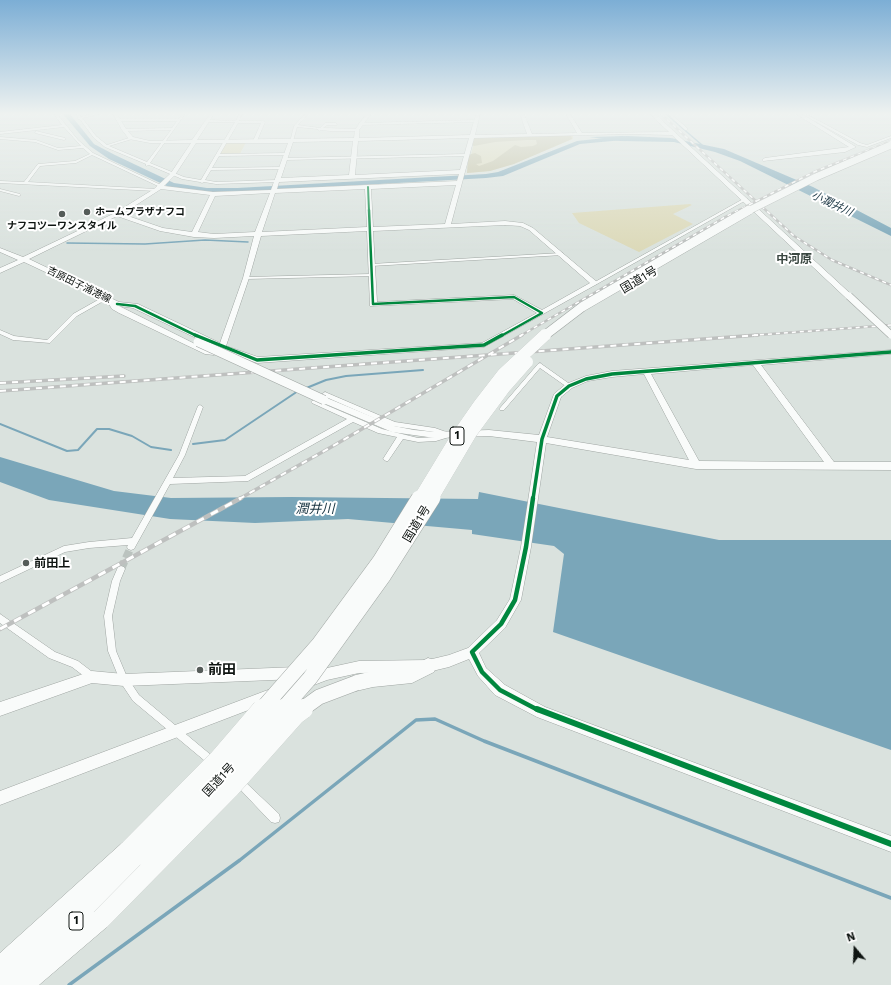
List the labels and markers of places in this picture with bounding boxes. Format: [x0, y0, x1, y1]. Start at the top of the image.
place label: ホームプラザナフコ [95, 206, 185, 218]
marker: ホームプラザナフコ [82, 207, 92, 217]
marker: ナフコツーワンスタイル [57, 209, 67, 219]
place label: ナフコツーワンスタイル [7, 220, 117, 232]
place label: 前田上 [34, 556, 70, 570]
marker: 前田上 [21, 558, 31, 568]
place label: 前田 [208, 662, 236, 678]
marker: 前田 [195, 665, 205, 675]

